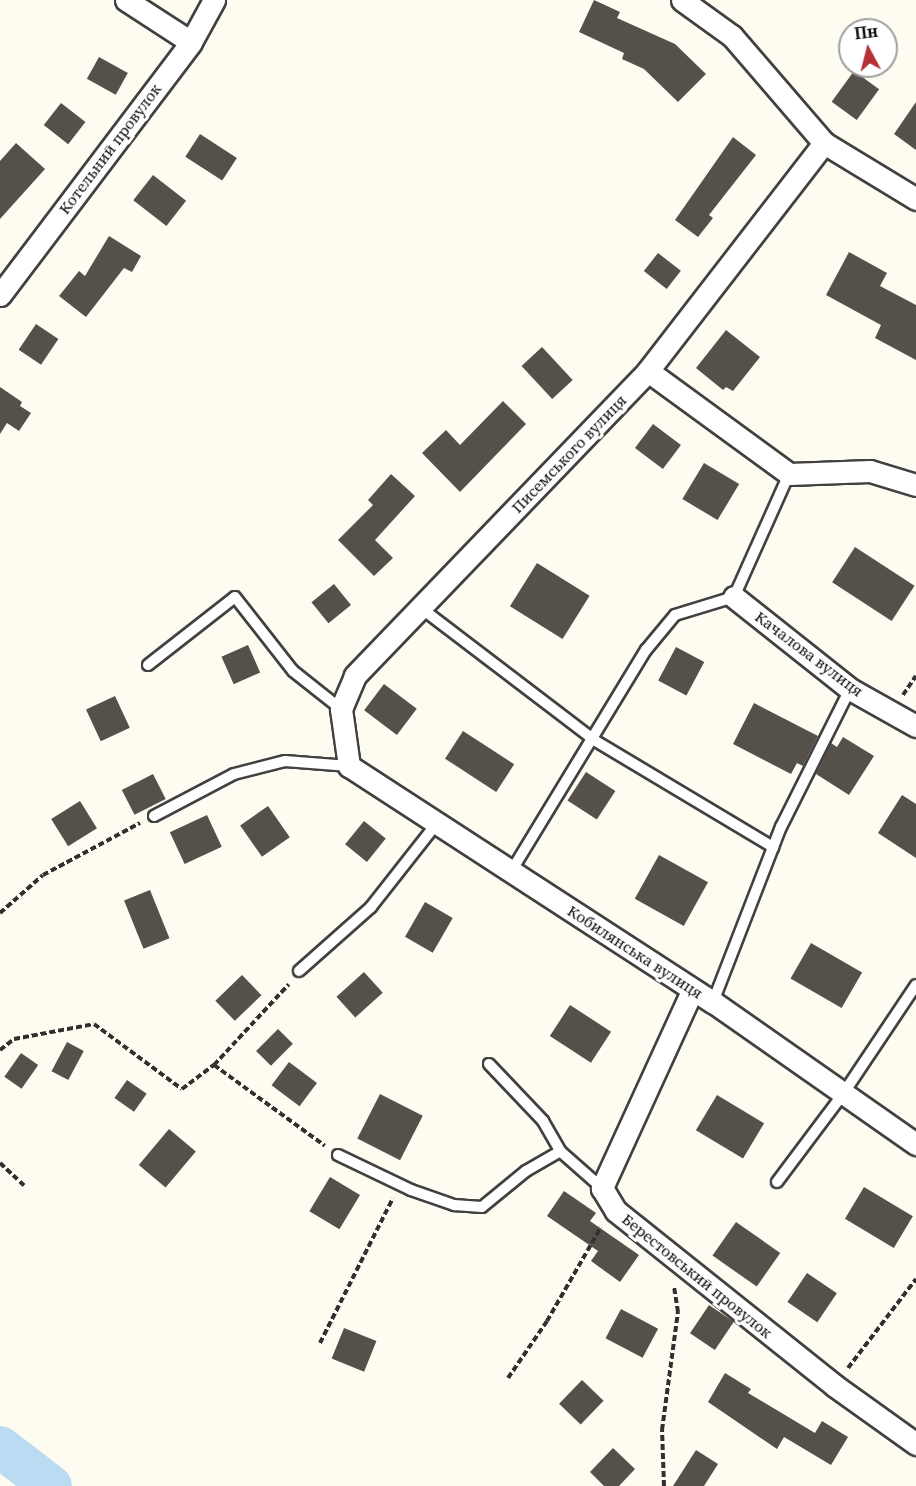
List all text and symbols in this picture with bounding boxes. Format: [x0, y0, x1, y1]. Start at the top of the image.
north arrow [838, 18, 898, 78]
text: Пн [853, 20, 879, 44]
street label: Котельний провулок [55, 80, 165, 218]
street label: Писемського вулиця [508, 391, 630, 517]
street label: Качалова вулиця [752, 608, 866, 700]
street label: Кобилянська вулиця [564, 902, 706, 1002]
street label: Берестовський провулок [618, 1210, 776, 1342]

